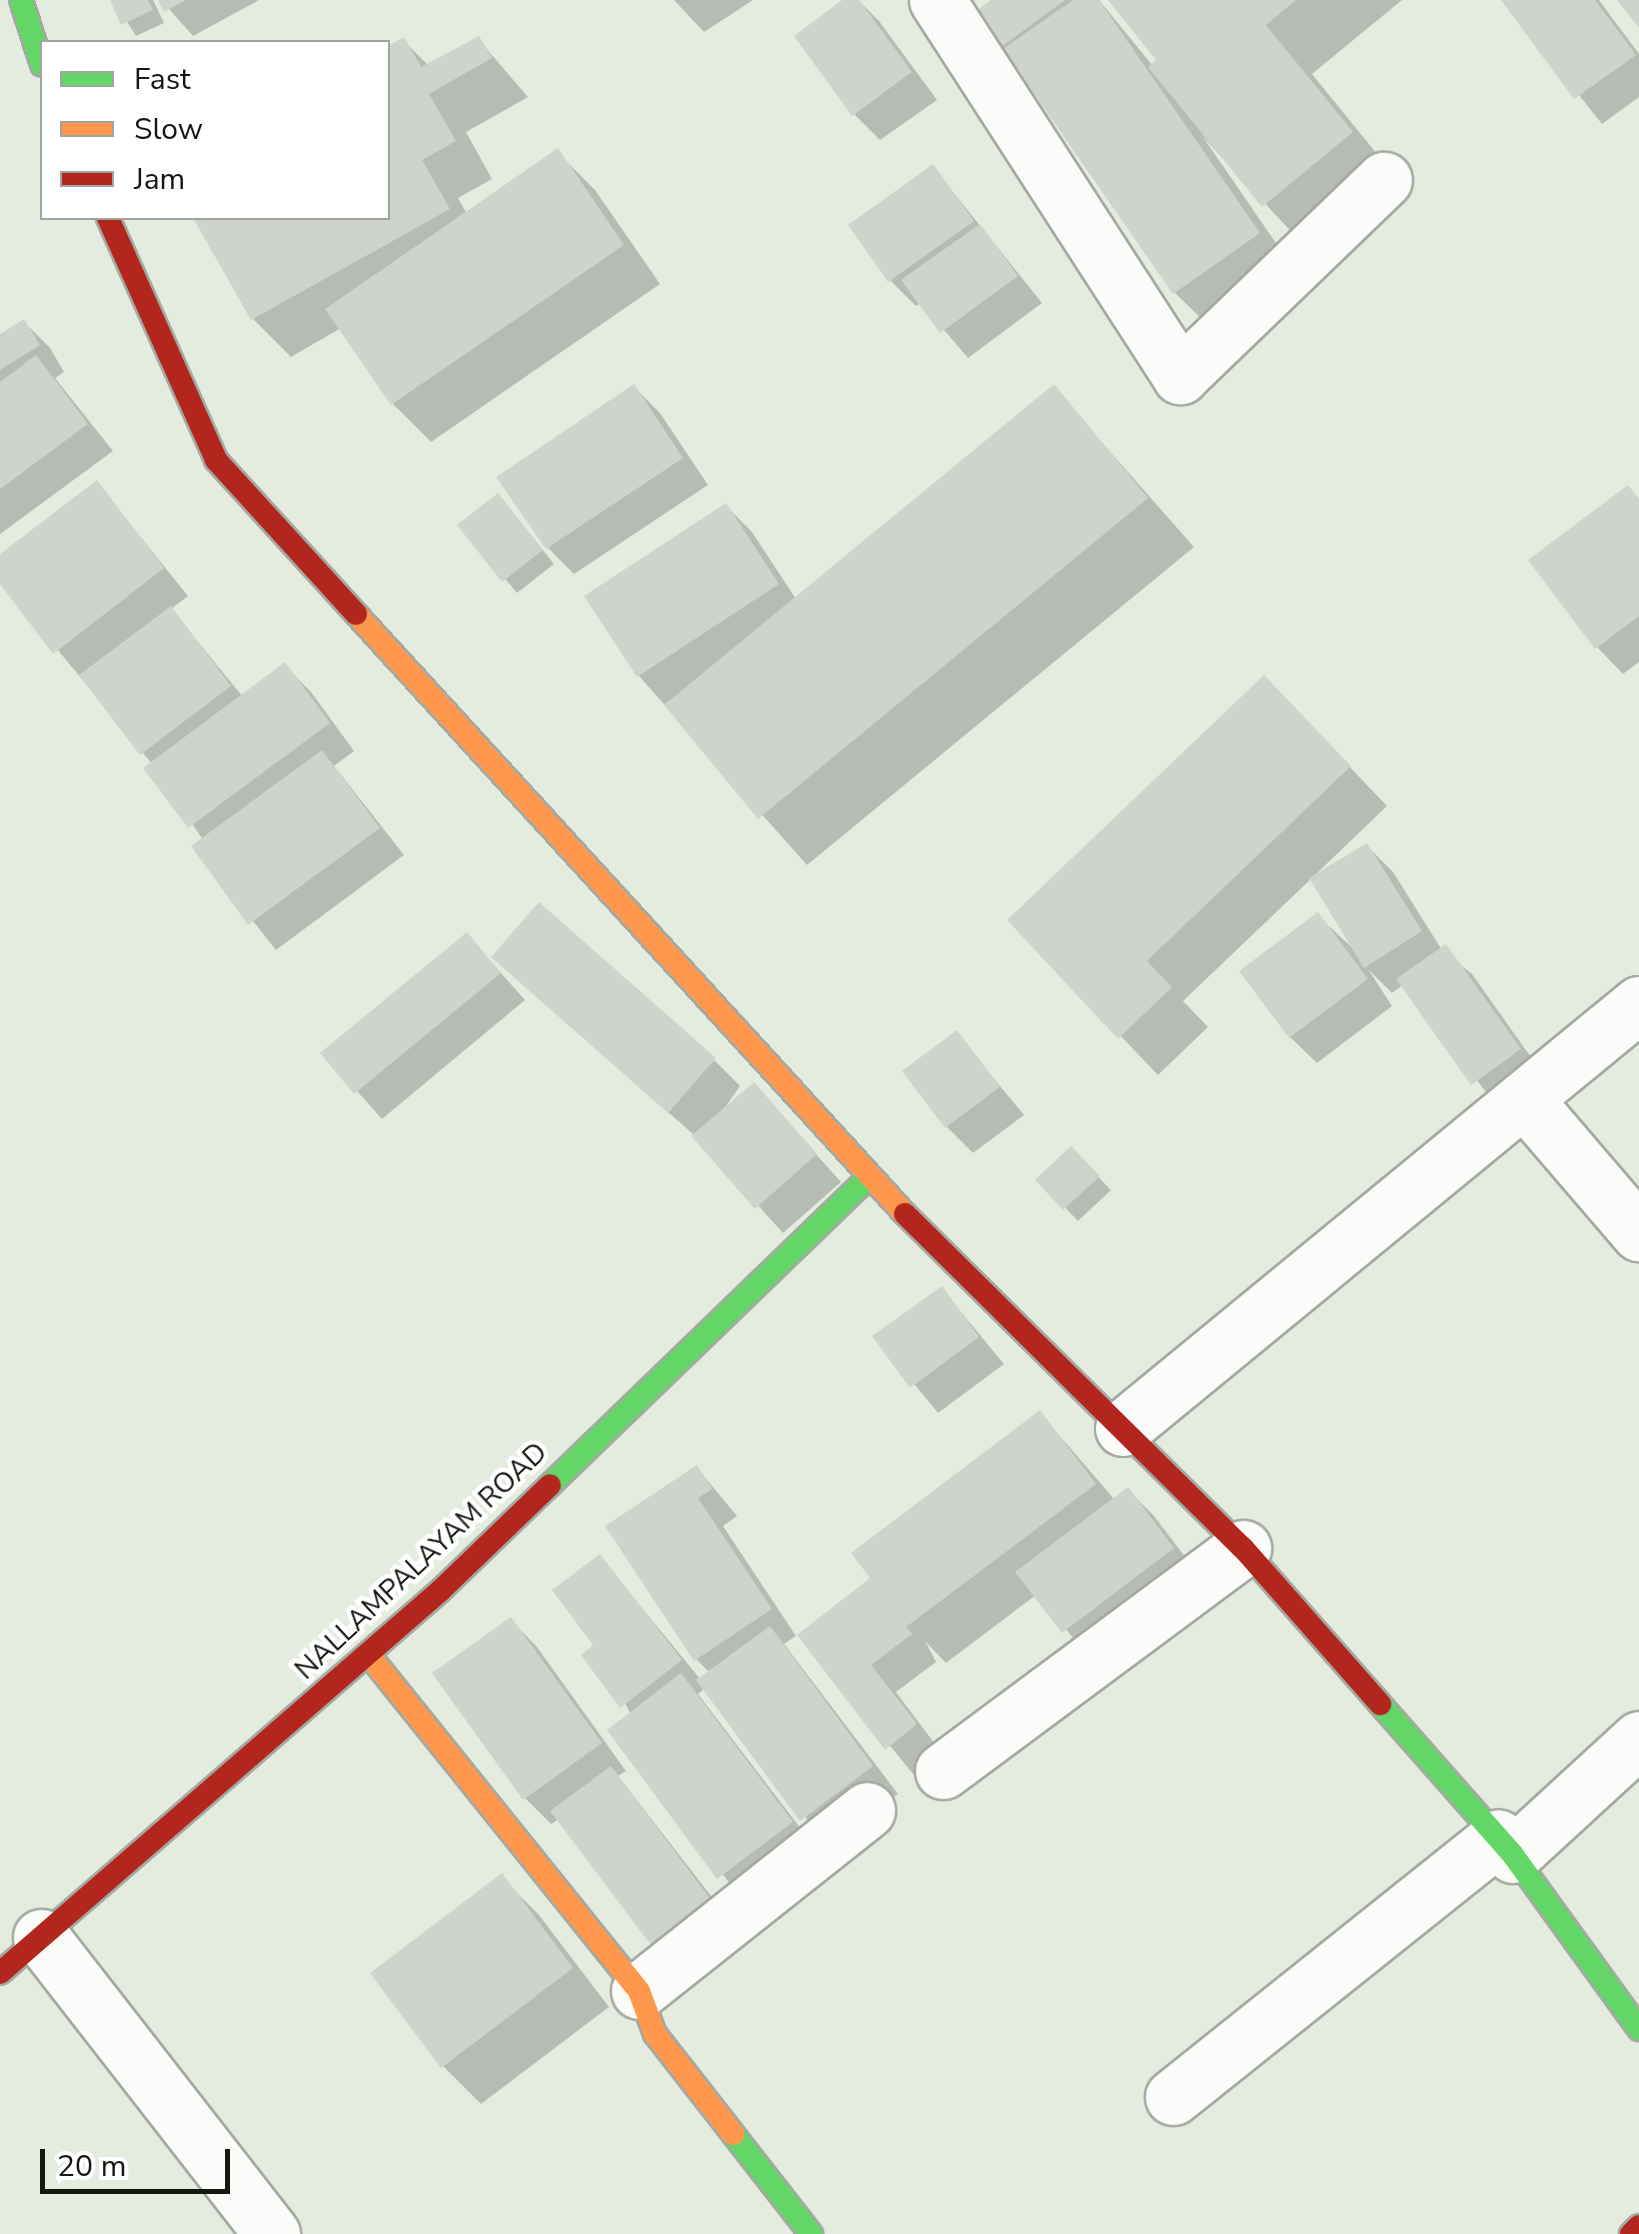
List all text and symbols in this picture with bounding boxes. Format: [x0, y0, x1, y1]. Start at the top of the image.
legend [40, 40, 390, 220]
text: Fast [134, 59, 191, 100]
text: Slow [134, 109, 203, 150]
text: Jam [134, 159, 185, 200]
street label: NALLAMPALAYAM ROAD [288, 1435, 554, 1687]
scale bar [45, 2129, 235, 2191]
text: 20 m [57, 2146, 126, 2187]

